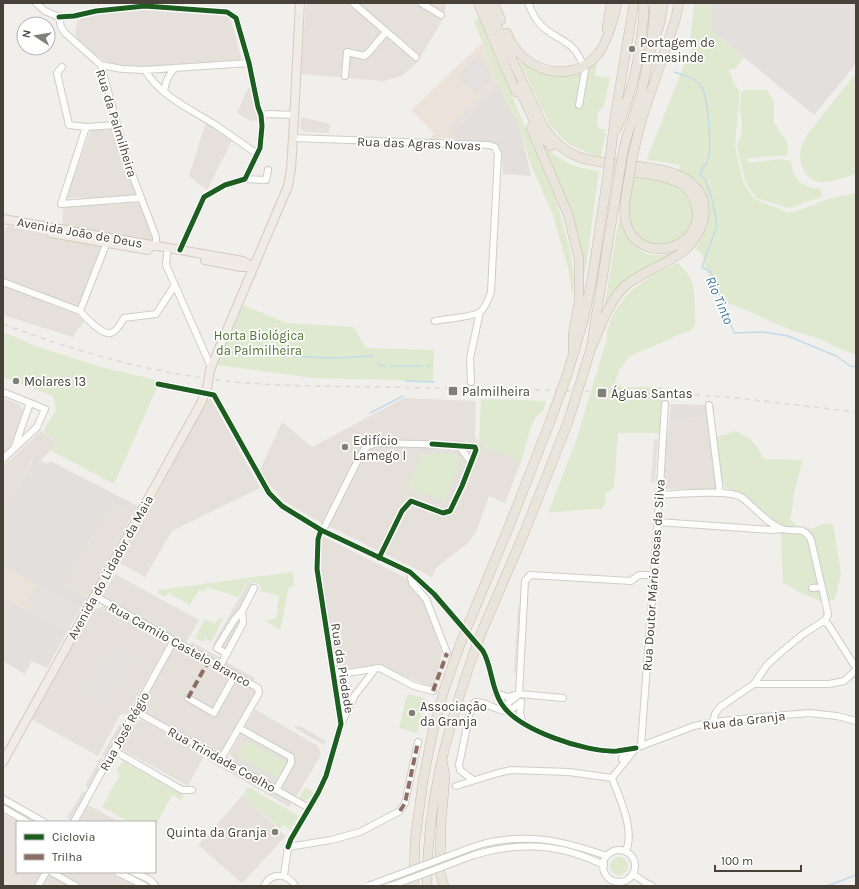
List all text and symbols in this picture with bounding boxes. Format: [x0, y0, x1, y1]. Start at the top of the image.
north arrow [16, 16, 56, 56]
text: N [20, 29, 34, 39]
place label: Portagem de Ermesinde [640, 35, 715, 65]
marker: Portagem de Ermesinde [627, 44, 637, 54]
street label: Rua da Palmilheira [93, 67, 140, 179]
street label: Rua das Agras Novas [357, 134, 481, 153]
street label: Avenida João de Deus [16, 214, 144, 251]
water label: Rio Tinto [702, 274, 737, 327]
park label: Horta Biológica da Palmilheira [214, 328, 304, 358]
place label: Molares 13 [24, 374, 86, 389]
marker: Molares 13 [11, 376, 21, 386]
place label: Palmilheira [462, 384, 530, 399]
place label: Águas Santas [611, 384, 693, 401]
marker: Palmilheira [447, 385, 459, 397]
marker: Águas Santas [596, 387, 608, 399]
place label: Edifício Lamego I [353, 433, 406, 463]
marker: Edifício Lamego I [340, 442, 350, 452]
street label: Rua Doutor Mário Rosas da Silva [639, 479, 668, 671]
street label: Avenida do Lidador da Maia [64, 493, 156, 642]
street label: Rua Camilo Castelo Branco [106, 599, 253, 690]
street label: Rua da Piedade [328, 622, 357, 715]
street label: Rua José Régio [97, 689, 152, 773]
place label: Associação da Granja [420, 699, 487, 729]
marker: Associação da Granja [407, 708, 417, 718]
street label: Rua da Granja [702, 708, 786, 733]
street label: Rua Trindade Coelho [165, 724, 278, 795]
legend [16, 821, 156, 873]
place label: Quinta da Granja [167, 825, 267, 840]
marker: Quinta da Granja [270, 827, 280, 837]
text: Ciclovia [52, 830, 95, 844]
scale bar [715, 847, 801, 873]
text: Trilha [52, 850, 82, 864]
text: 100 m [721, 854, 753, 868]

